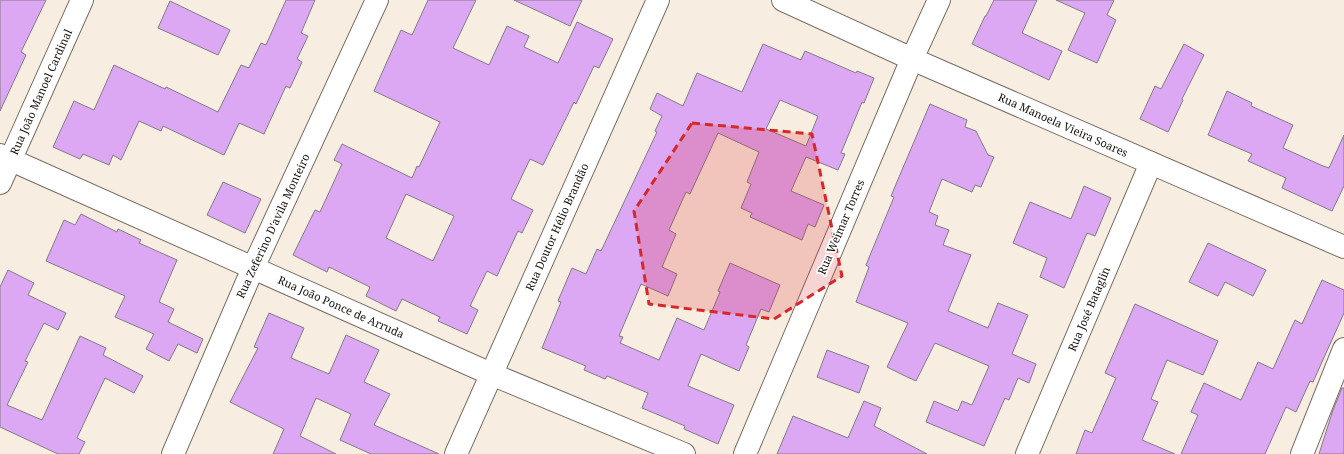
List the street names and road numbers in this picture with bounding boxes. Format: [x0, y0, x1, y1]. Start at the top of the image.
street label: Rua João Manoel Cardinal [6, 26, 75, 157]
street label: Rua Manoela Vieira Soares [996, 89, 1130, 160]
street label: Rua Zeferino D'avila Monteiro [232, 151, 313, 301]
street label: Rua Doutor Hélio Brandão [522, 161, 592, 293]
street label: Rua Weimar Torres [814, 177, 867, 277]
street label: Rua José Bataglin [1064, 264, 1113, 353]
street label: Rua João Ponce de Arruda [276, 272, 407, 341]

